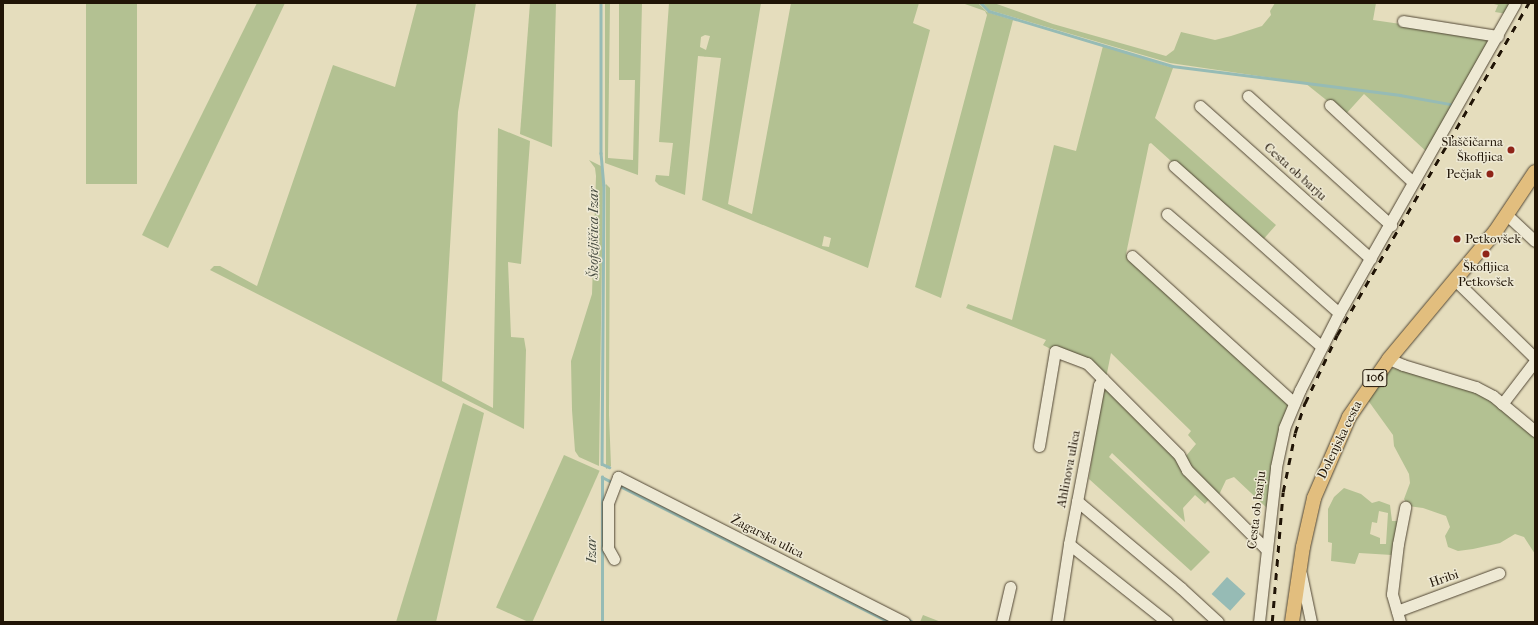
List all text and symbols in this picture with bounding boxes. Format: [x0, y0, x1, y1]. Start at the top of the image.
place label: Slaščičarna Škofljica [1442, 135, 1503, 166]
street label: Cesta ob barju [1261, 140, 1329, 204]
marker: Slaščičarna Škofljica [1506, 145, 1516, 155]
place label: Pečjak [1446, 166, 1482, 182]
marker: Pečjak [1485, 169, 1495, 179]
water label: Škofeljščica Izar [586, 187, 602, 279]
place label: Petkovšek [1465, 231, 1521, 247]
marker: Petkovšek [1452, 234, 1462, 244]
marker: Škofljica Petkovšek [1481, 249, 1491, 259]
place label: Škofljica Petkovšek [1458, 260, 1514, 291]
road number: 106 [1362, 368, 1388, 388]
street label: Dolenjska cesta [1314, 398, 1366, 482]
street label: Ahlinova ulica [1054, 429, 1084, 509]
street label: Cesta ob barju [1244, 470, 1270, 550]
street label: Žagarska ulica [728, 512, 806, 562]
water label: Izar [584, 537, 600, 563]
street label: Hribi [1427, 567, 1461, 591]

